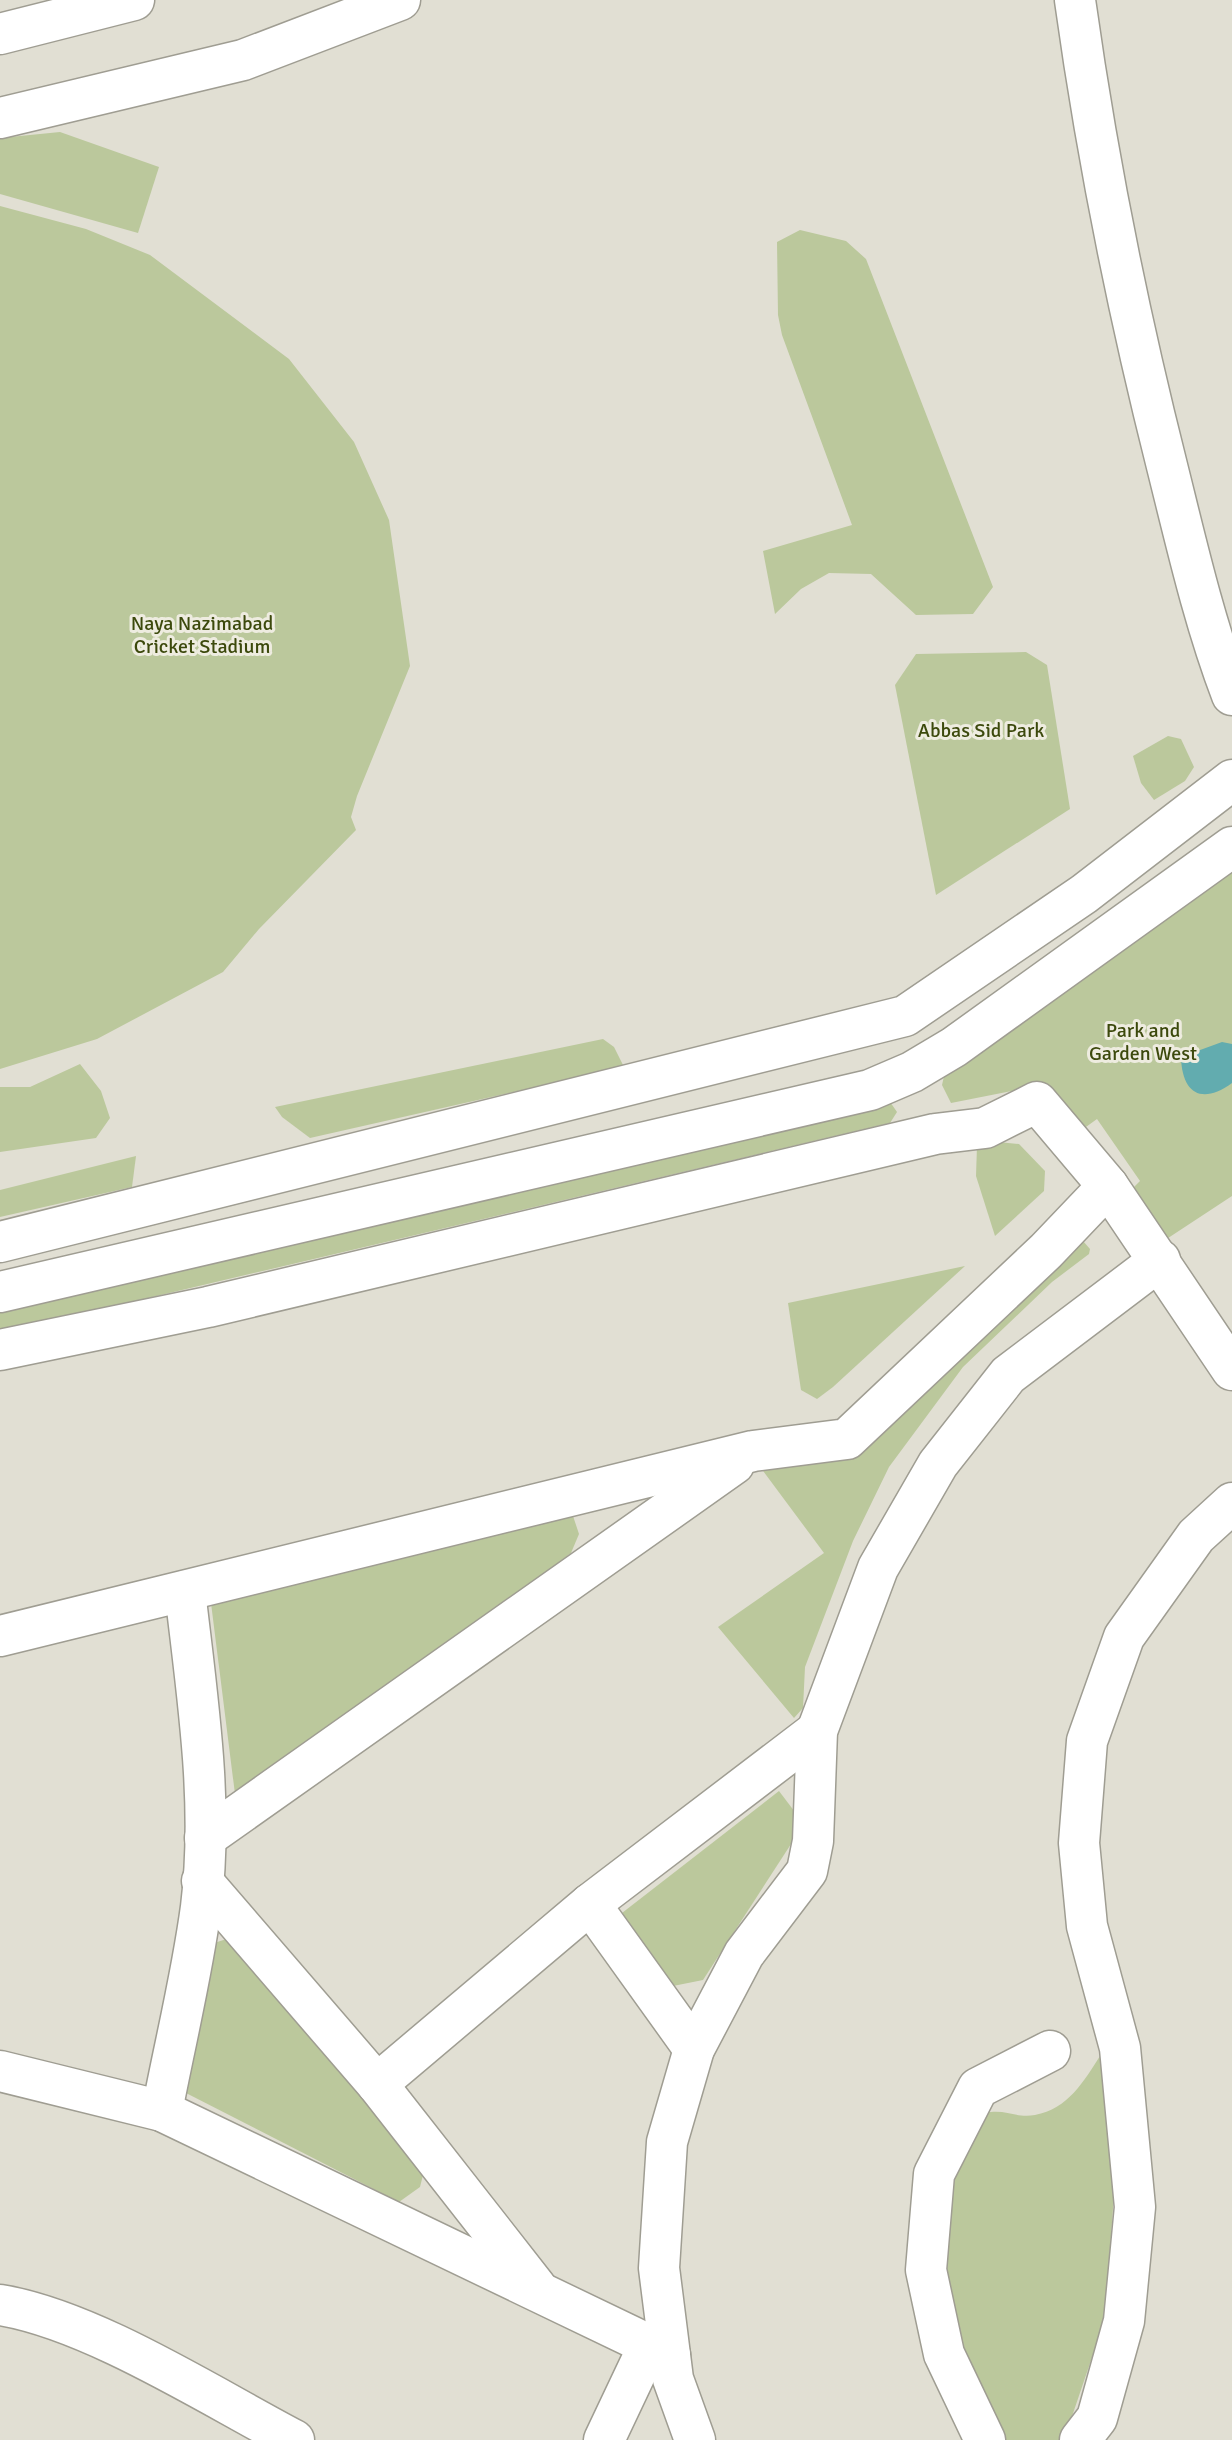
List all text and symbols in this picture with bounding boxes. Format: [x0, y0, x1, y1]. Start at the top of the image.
park label: Naya Nazimabad Cricket Stadium [131, 611, 273, 659]
park label: Abbas Sid Park [918, 718, 1044, 743]
park label: Park and Garden West [1089, 1018, 1197, 1066]

